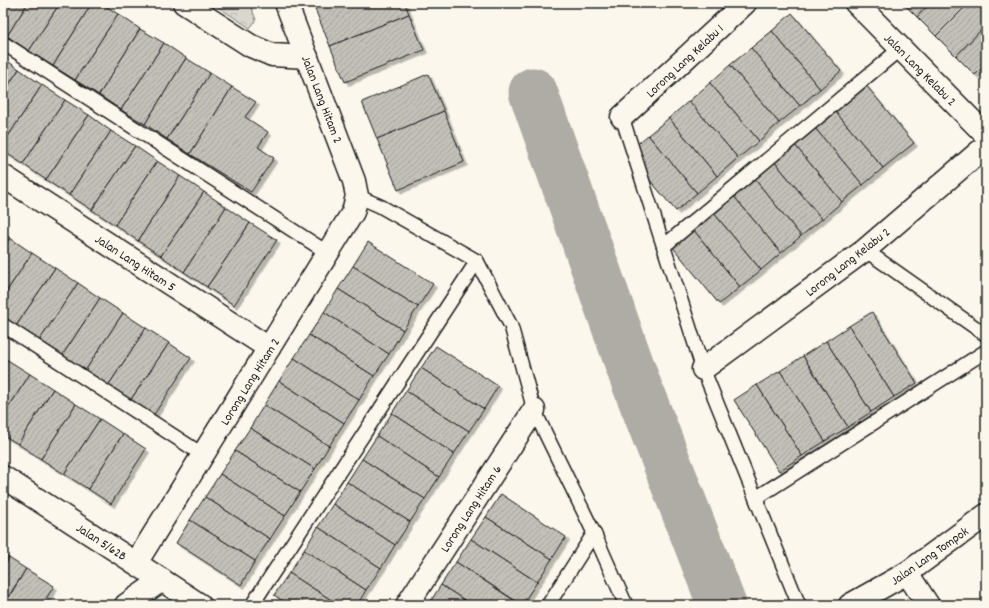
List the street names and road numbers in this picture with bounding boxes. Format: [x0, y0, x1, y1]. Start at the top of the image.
street label: Lorong Lang Kelabu 1 [642, 21, 729, 103]
street label: Jalan Lang Kelabu 2 [879, 30, 960, 111]
street label: Jalan Lang Hitam 2 [295, 53, 346, 147]
street label: Lorong Lang Kelabu 2 [802, 224, 895, 302]
street label: Jalan Lang Hitam 5 [90, 231, 179, 297]
street label: Lorong Lang Hitam 2 [217, 335, 286, 430]
street label: Lorong Lang Hitam 6 [437, 462, 507, 557]
street label: Jalan 5/62B [72, 520, 130, 567]
street label: Jalan Lang Tompok [888, 523, 973, 591]

